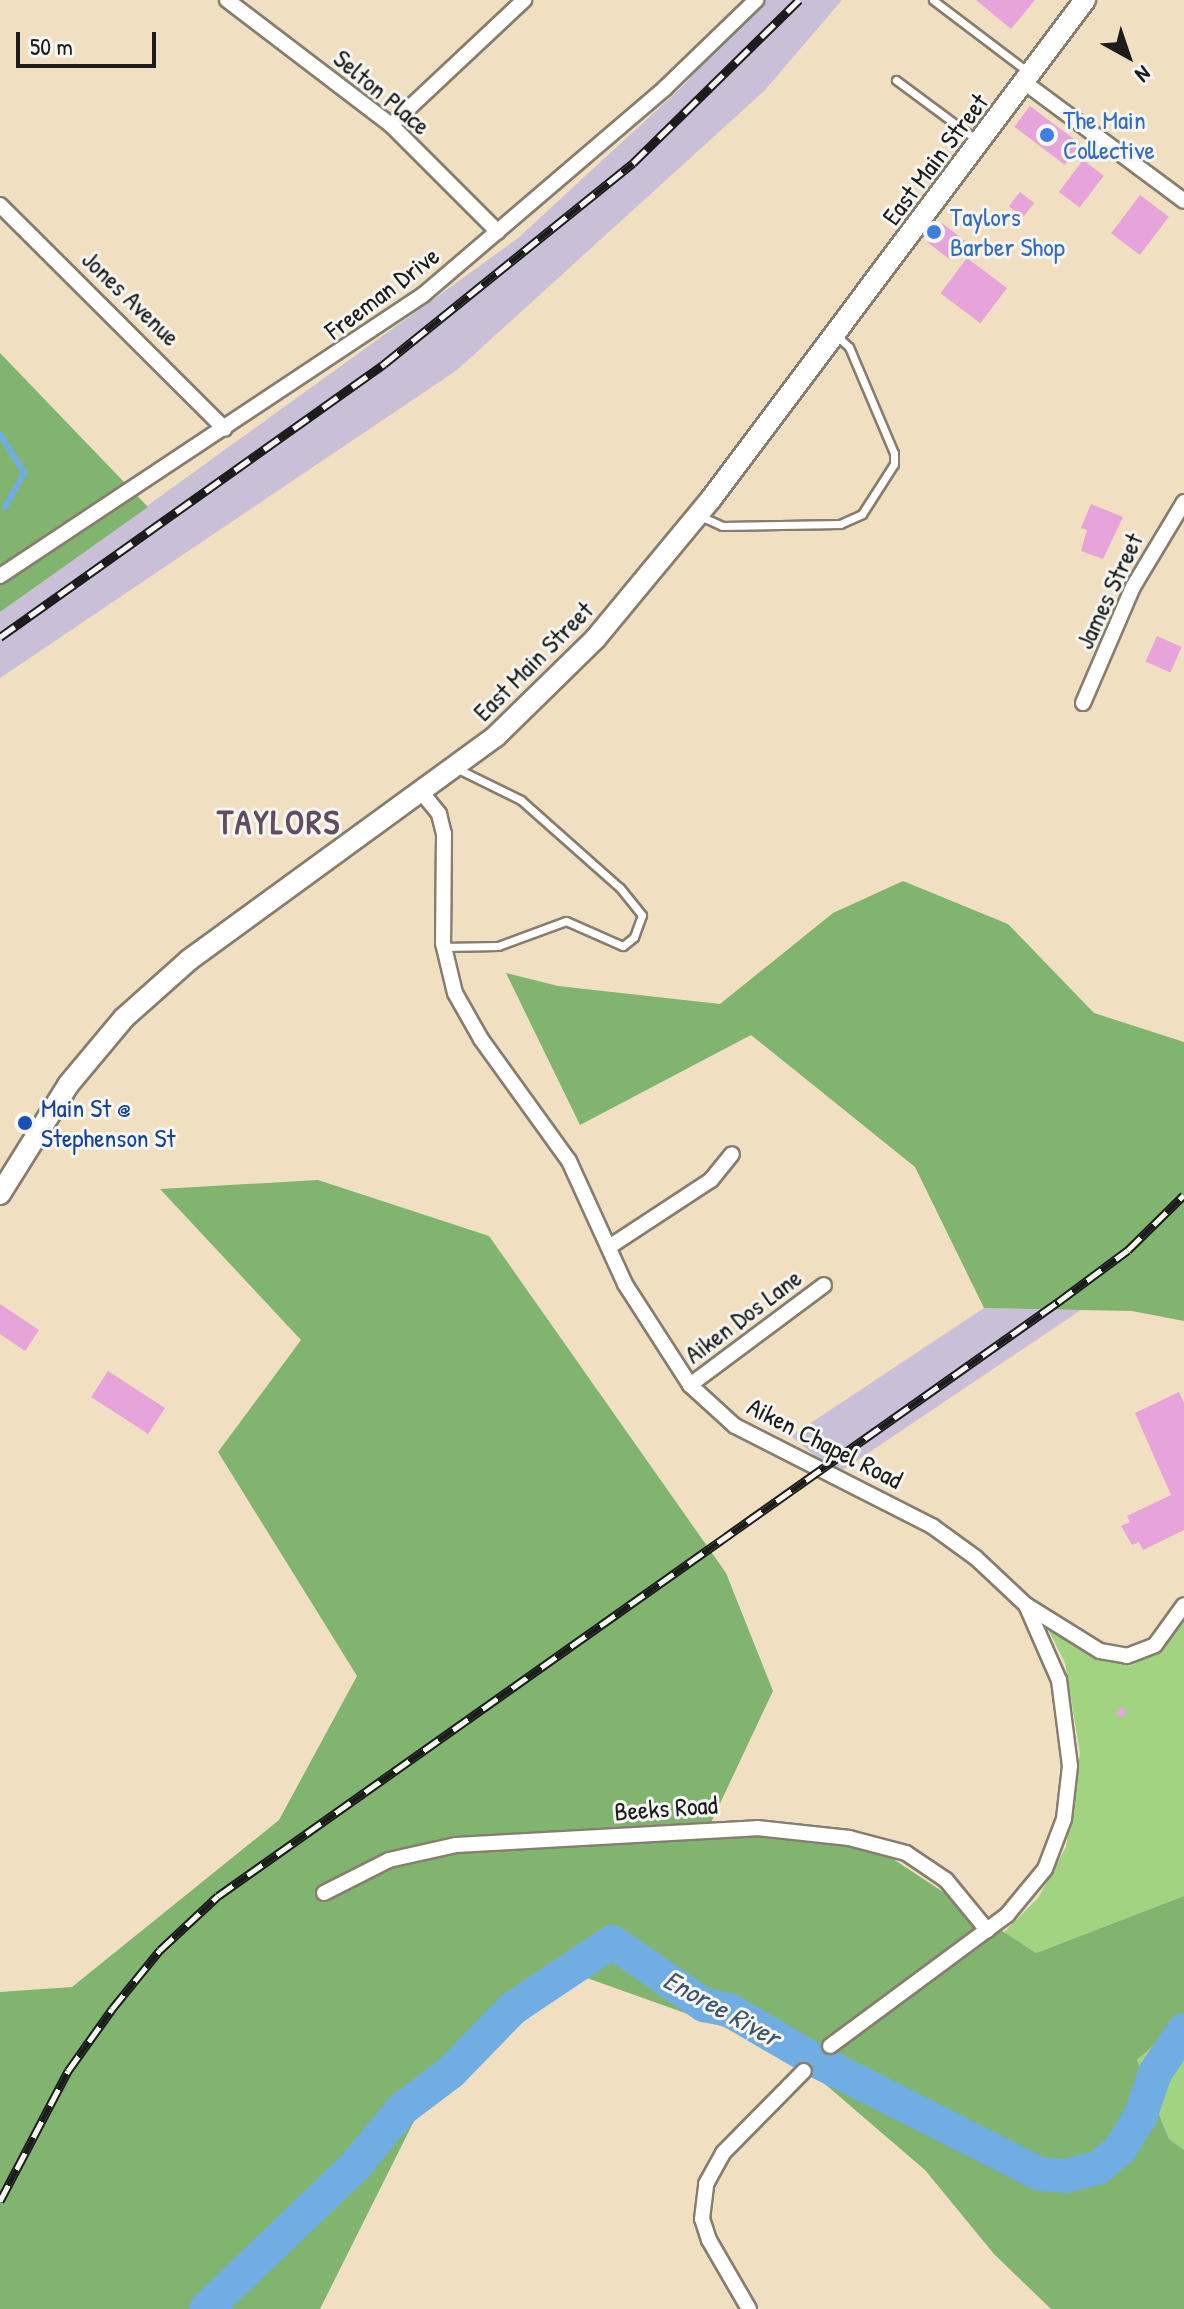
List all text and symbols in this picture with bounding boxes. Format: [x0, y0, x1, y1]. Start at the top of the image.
scale bar [20, 16, 160, 66]
north arrow [1088, 16, 1168, 96]
text: 50 m [30, 30, 73, 62]
street label: Selton Place [327, 43, 437, 141]
text: N [1129, 59, 1158, 90]
street label: East Main Street [875, 87, 995, 231]
place label: The Main Collective [1063, 104, 1155, 166]
marker: The Main Collective [1038, 126, 1056, 144]
place label: Taylors Barber Shop [950, 201, 1065, 262]
marker: Taylors Barber Shop [925, 223, 943, 241]
street label: Freeman Drive [319, 240, 445, 346]
street label: Jones Avenue [76, 244, 186, 352]
street label: James Street [1069, 528, 1149, 654]
street label: East Main Street [467, 595, 599, 727]
district label: TAYLORS [217, 803, 341, 843]
place label: Main St @ Stephenson St [41, 1092, 175, 1154]
marker: Main St @ Stephenson St [16, 1114, 34, 1132]
street label: Aiken Dos Lane [678, 1262, 808, 1370]
street label: Aiken Chapel Road [742, 1391, 908, 1495]
street label: Beeks Road [613, 1789, 719, 1827]
water label: Enoree River [658, 1962, 786, 2054]

